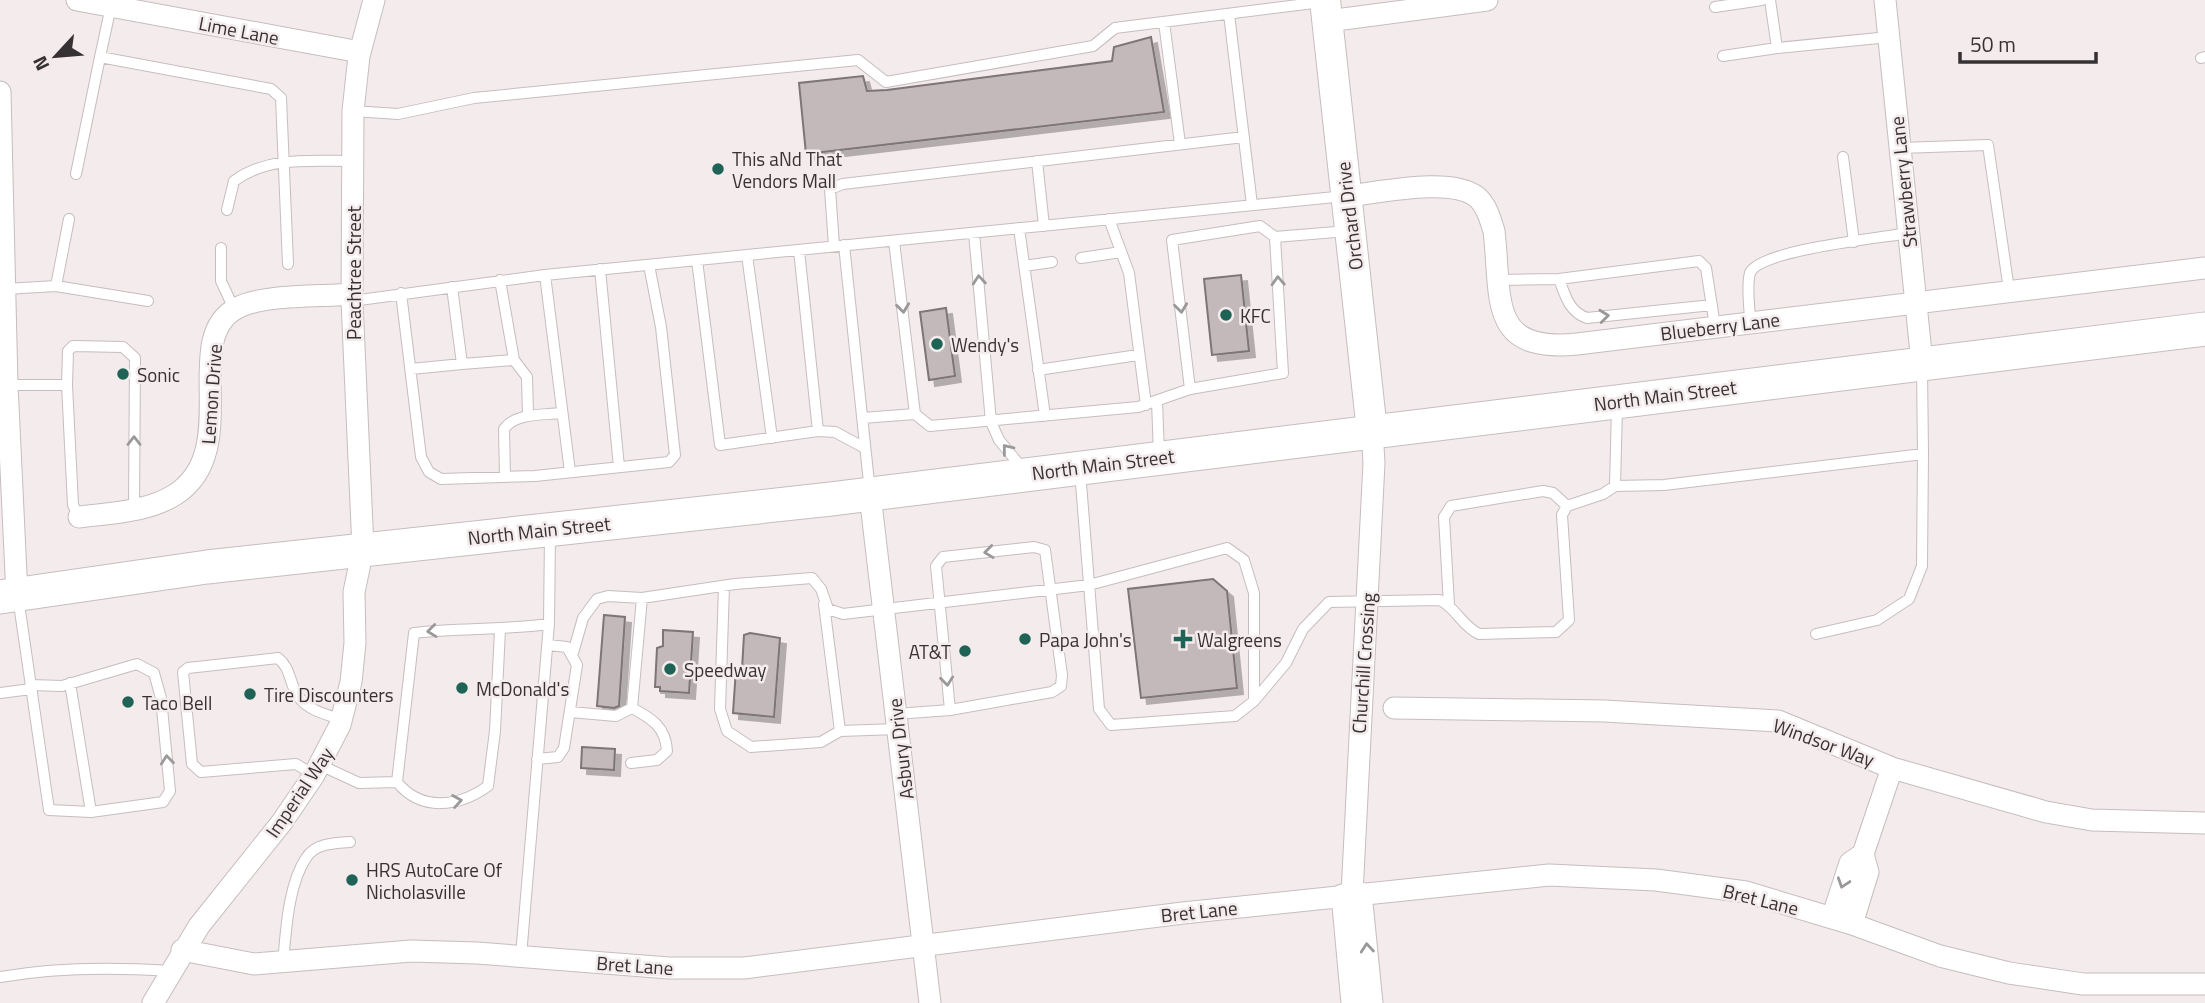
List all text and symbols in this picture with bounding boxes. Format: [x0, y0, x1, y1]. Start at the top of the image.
street label: Lime Lane [196, 8, 282, 52]
north arrow [21, 21, 91, 91]
scale bar [1960, 21, 2096, 65]
text: 50 m [1970, 28, 2016, 60]
text: N [24, 51, 56, 76]
street label: Strawberry Lane [1882, 115, 1924, 249]
place label: This aNd That Vendors Mall [732, 144, 843, 195]
street label: Orchard Drive [1328, 160, 1370, 272]
marker: This aNd That Vendors Mall [710, 161, 726, 177]
street label: Peachtree Street [339, 206, 368, 340]
one-way arrow [971, 275, 986, 286]
one-way arrow [1271, 275, 1286, 286]
place label: KFC [1240, 301, 1271, 330]
one-way arrow [1173, 302, 1188, 313]
one-way arrow [895, 303, 910, 314]
street label: Blueberry Lane [1659, 304, 1781, 348]
marker: KFC [1218, 307, 1234, 323]
one-way arrow [1599, 309, 1610, 324]
place label: Wendy's [951, 330, 1019, 359]
marker: Wendy's [929, 336, 945, 352]
street label: Lemon Drive [193, 343, 229, 445]
place label: Sonic [137, 360, 180, 389]
marker: Sonic [115, 366, 131, 382]
street label: North Main Street [1592, 372, 1738, 418]
one-way arrow [126, 435, 142, 446]
street label: North Main Street [1030, 441, 1176, 487]
one-way arrow [1002, 445, 1015, 457]
street label: North Main Street [466, 508, 612, 552]
one-way arrow [983, 545, 995, 560]
street label: Churchill Crossing [1344, 591, 1382, 734]
one-way arrow [426, 623, 437, 638]
place label: Papa John's [1039, 625, 1132, 654]
place label: Walgreens [1197, 625, 1282, 654]
marker: Papa John's [1017, 631, 1033, 647]
marker: Walgreens [1175, 631, 1191, 647]
place label: AT&T [909, 637, 951, 666]
marker: AT&T [957, 643, 973, 659]
place label: Speedway [684, 655, 767, 684]
marker: Speedway [662, 661, 678, 677]
place label: McDonald's [476, 674, 569, 703]
one-way arrow [939, 675, 954, 687]
place label: Tire Discounters [264, 680, 394, 709]
marker: McDonald's [454, 680, 470, 696]
marker: Tire Discounters [242, 686, 258, 702]
place label: Taco Bell [142, 688, 212, 717]
marker: Taco Bell [120, 694, 136, 710]
street label: Asbury Drive [879, 697, 921, 801]
street label: Windsor Way [1769, 710, 1879, 774]
street label: Imperial Way [258, 741, 340, 843]
one-way arrow [160, 754, 175, 765]
one-way arrow [451, 794, 463, 809]
place label: HRS AutoCare Of Nicholasville [366, 855, 503, 906]
marker: HRS AutoCare Of Nicholasville [344, 872, 360, 888]
street label: Bret Lane [1720, 876, 1802, 922]
one-way arrow [1837, 876, 1851, 888]
street label: Bret Lane [1159, 893, 1239, 929]
one-way arrow [1360, 942, 1375, 953]
street label: Bret Lane [596, 948, 674, 982]

